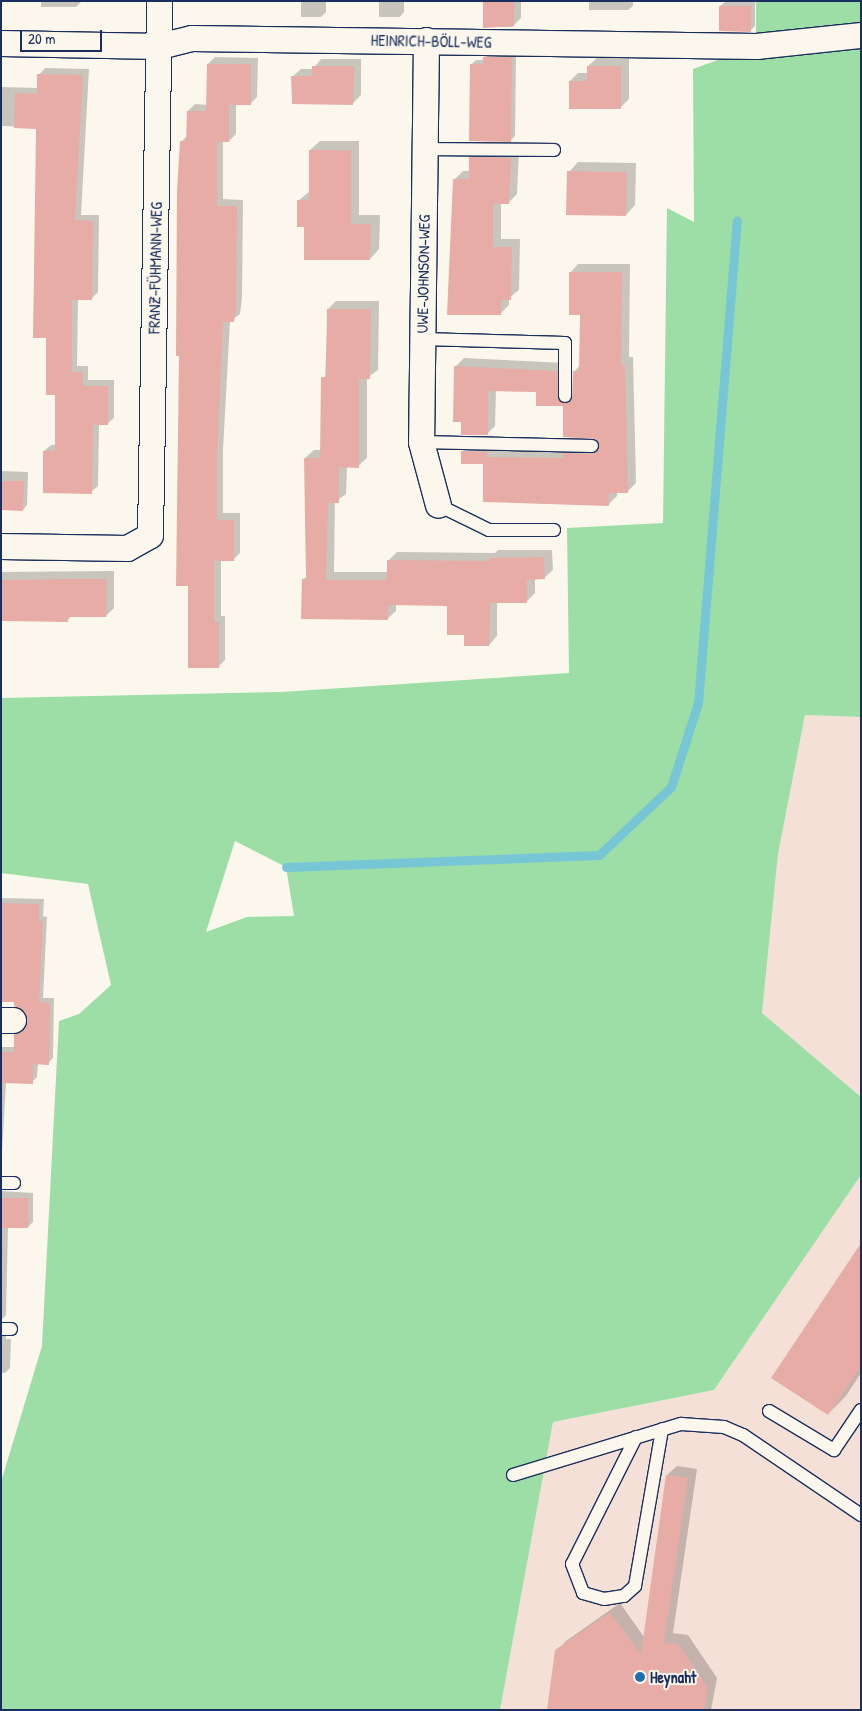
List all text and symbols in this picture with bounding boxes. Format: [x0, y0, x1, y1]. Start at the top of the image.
scale bar [22, 20, 105, 52]
text: 20 m [28, 28, 55, 49]
street label: HEINRICH-BÖLL-WEG [371, 30, 491, 52]
street label: FRANZ-FÜHMANN-WEG [144, 202, 166, 334]
street label: UWE-JOHNSON-WEG [412, 214, 434, 334]
place label: Heynaht [650, 1667, 696, 1687]
marker: Heynaht [634, 1671, 646, 1683]

